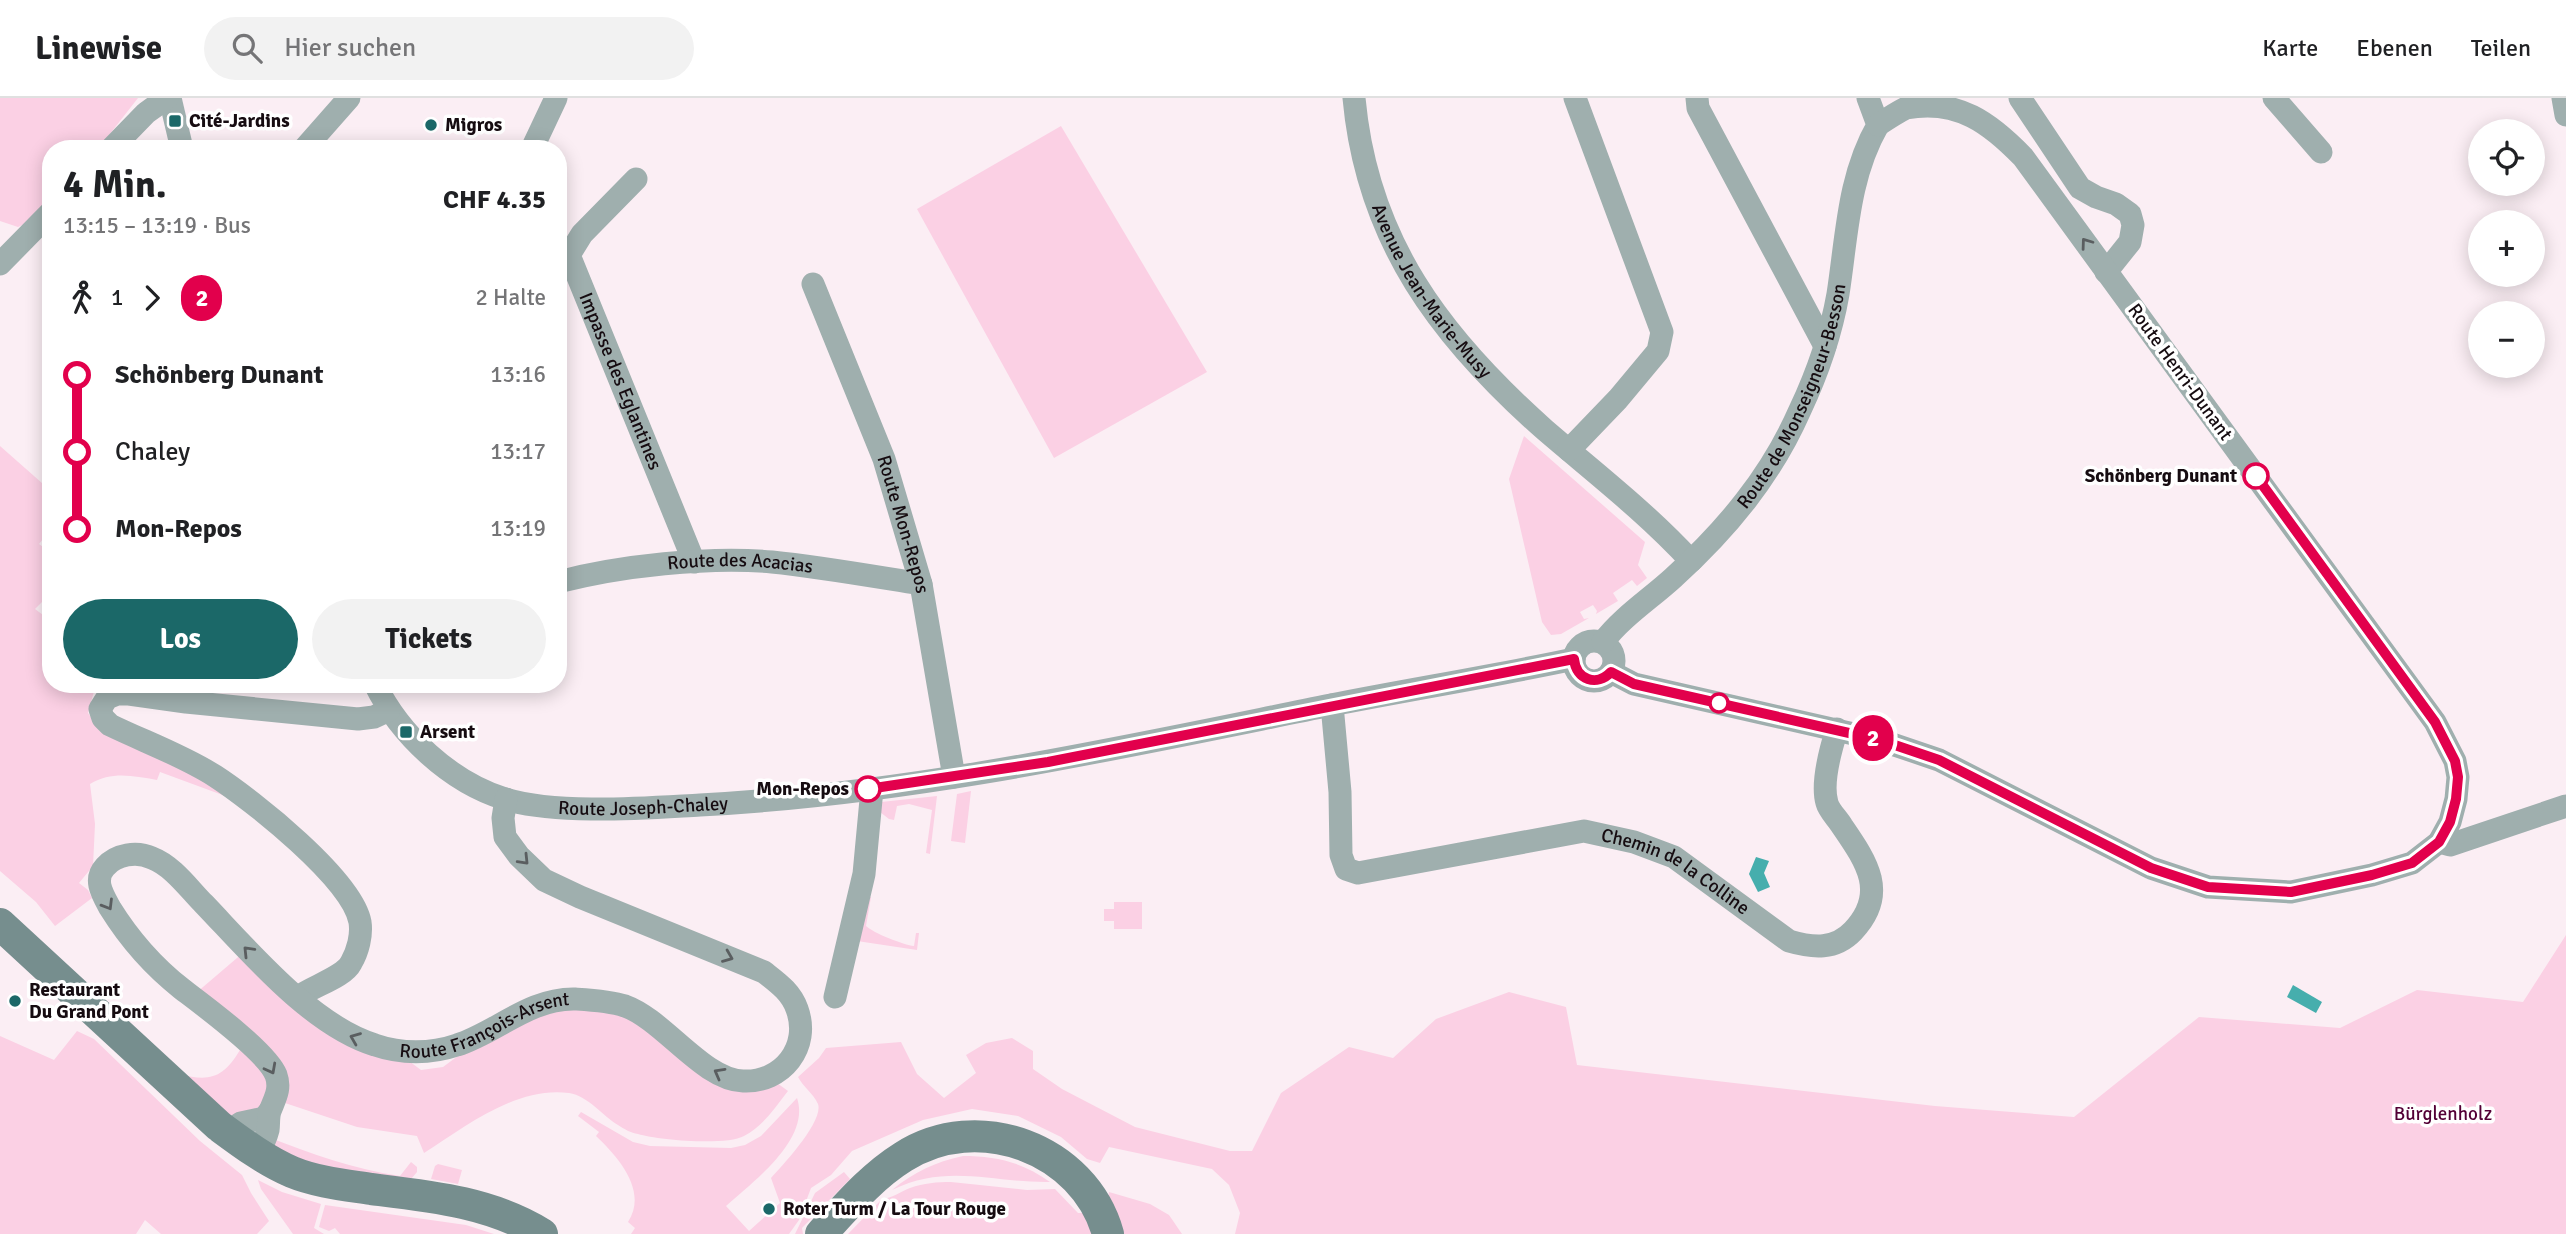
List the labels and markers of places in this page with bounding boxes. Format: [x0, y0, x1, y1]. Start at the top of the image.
place label: Cité-Jardins [189, 109, 290, 133]
marker: Cité-Jardins [167, 113, 183, 129]
place label: Migros [445, 113, 502, 137]
marker: Migros [423, 117, 439, 133]
marker: Schönberg Dunant [2243, 463, 2269, 489]
place label: Schönberg Dunant [2085, 464, 2237, 488]
unlabelled marker [1709, 693, 1729, 713]
place label: Arsent [420, 720, 475, 744]
marker: Arsent [398, 724, 414, 740]
marker: Mon-Repos [855, 776, 881, 802]
place label: Mon-Repos [756, 777, 849, 801]
place label: Restaurant Du Grand Pont [29, 978, 149, 1024]
marker: Restaurant Du Grand Pont [7, 993, 23, 1009]
place label: Roter Turm / La Tour Rouge [783, 1197, 1006, 1221]
marker: Roter Turm / La Tour Rouge [761, 1201, 777, 1217]

